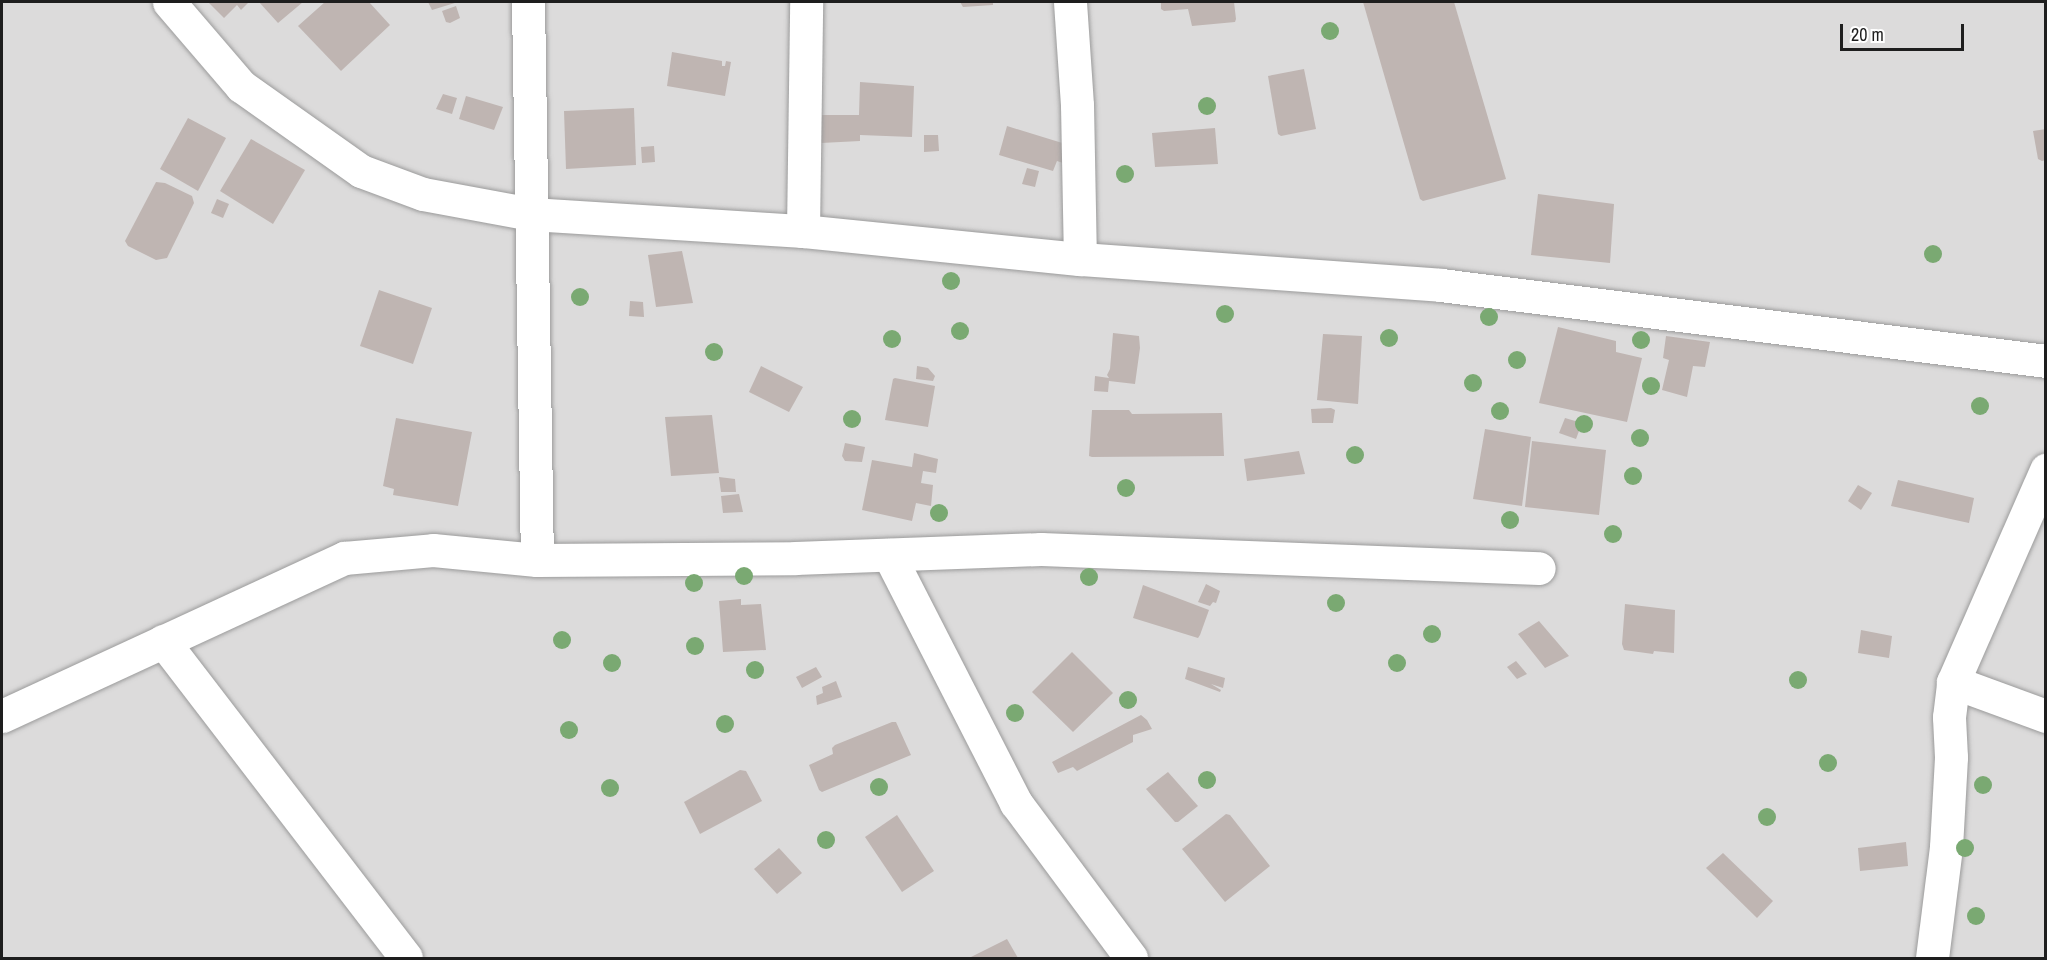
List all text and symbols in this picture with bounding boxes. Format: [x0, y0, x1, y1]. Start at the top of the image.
scale bar [1843, 12, 1968, 50]
text: 20 m [1851, 22, 1884, 47]

